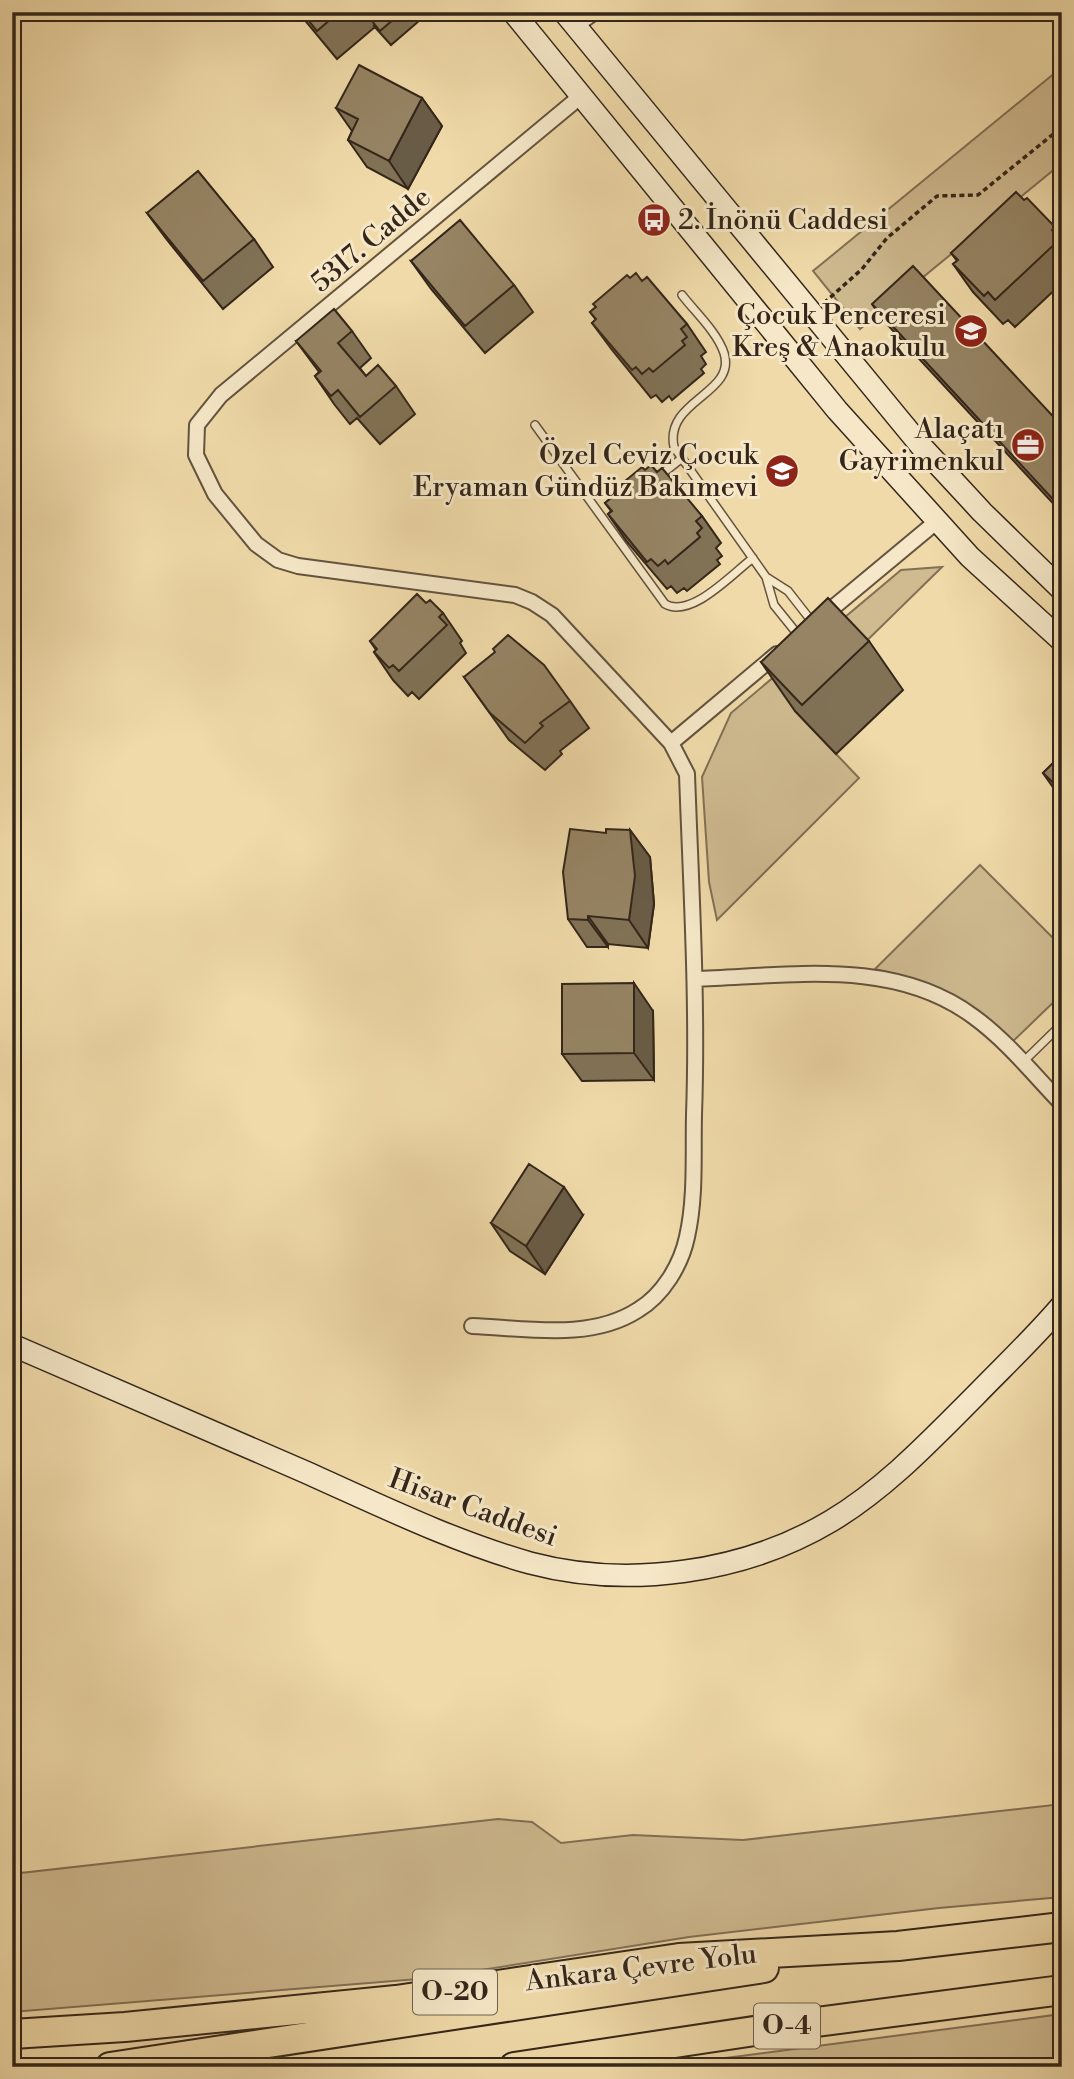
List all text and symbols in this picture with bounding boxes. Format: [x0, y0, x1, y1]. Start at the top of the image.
street label: 5317. Cadde [304, 180, 438, 300]
bus stop icon: 2. İnönü Caddesi [635, 201, 673, 239]
place label: 2. İnönü Caddesi [678, 202, 888, 238]
place label: Çocuk Penceresi Kreş & Anaokulu [732, 298, 946, 365]
school or university icon: Çocuk Penceresi Kreş & Anaokulu [952, 312, 990, 350]
place label: Alaçatı Gayrimenkul [839, 412, 1004, 479]
office icon: Alaçatı Gayrimenkul [1009, 426, 1047, 464]
place label: Özel Ceviz Çocuk Eryaman Gündüz Bakımevi [413, 437, 759, 505]
school or university icon: Özel Ceviz Çocuk Eryaman Gündüz Bakımevi [763, 452, 801, 490]
street label: Hisar Caddesi [384, 1461, 562, 1555]
street label: Ankara Çevre Yolu [522, 1936, 759, 2000]
road number: O-20 [413, 1969, 497, 2014]
road number: O-4 [754, 2004, 820, 2048]

